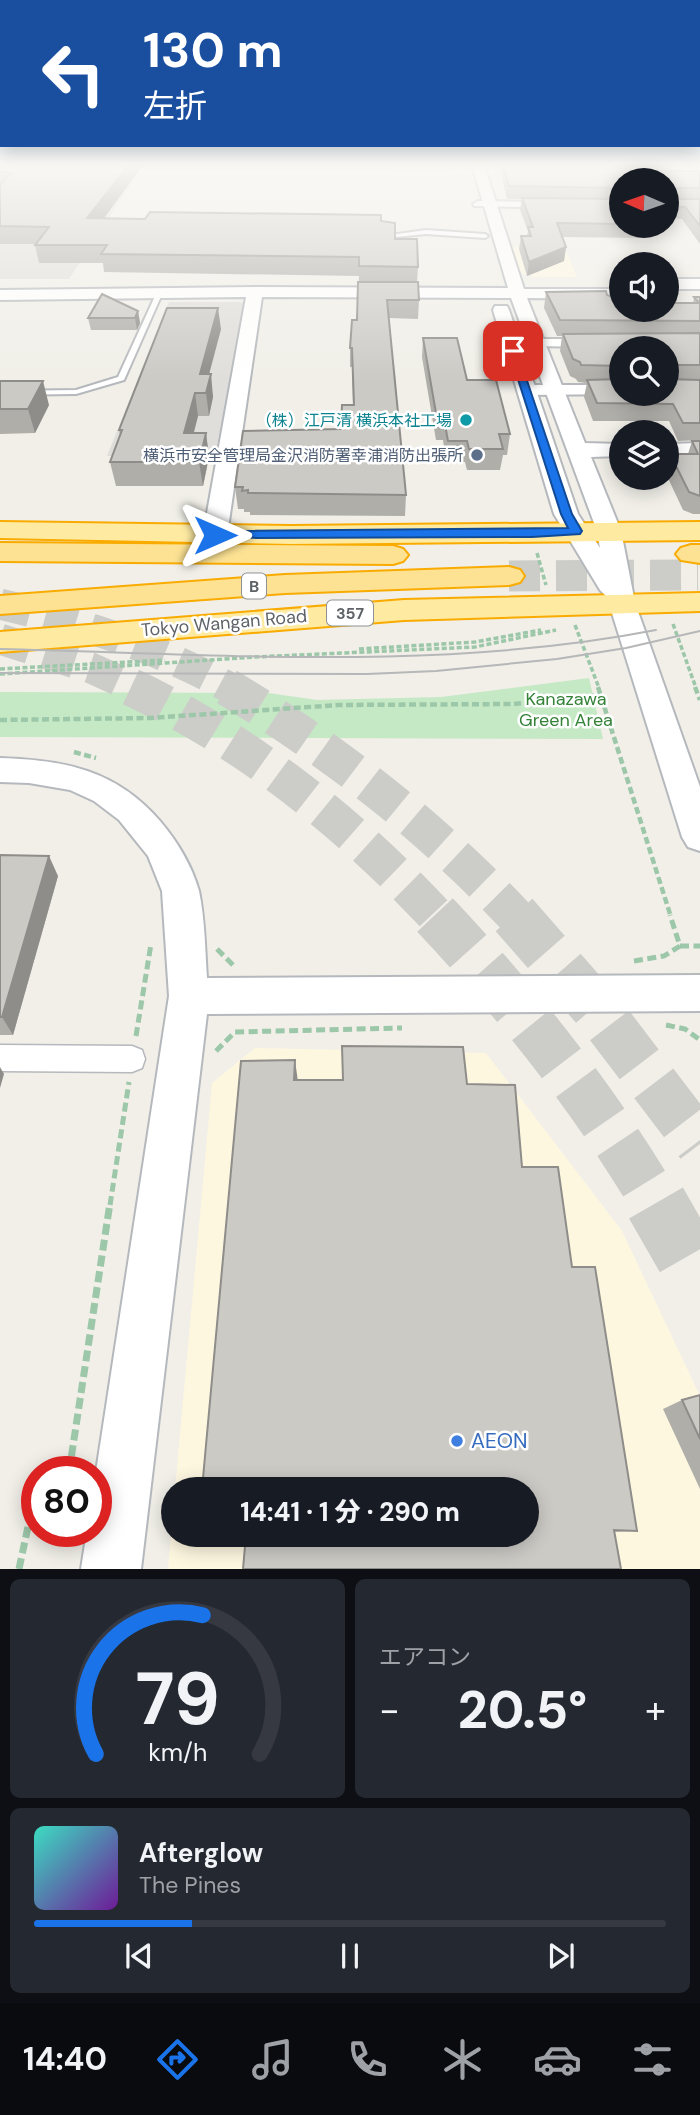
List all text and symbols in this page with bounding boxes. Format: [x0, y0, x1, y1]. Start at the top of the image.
text: 130 m [143, 18, 283, 82]
icon: left [28, 28, 119, 119]
text: 左折 [143, 85, 207, 127]
north arrow [609, 168, 679, 238]
map controls [609, 168, 679, 490]
button: sound [609, 252, 679, 322]
pin [483, 321, 543, 381]
icon: arrive [494, 332, 532, 370]
button: search [609, 336, 679, 406]
place label: （株）江戸清 横浜本社工場 [256, 410, 452, 431]
marker: （株）江戸清 横浜本社工場 [458, 412, 474, 428]
button: layers [609, 420, 679, 490]
place label: 横浜市安全管理局金沢消防署幸浦消防出張所 [143, 445, 463, 466]
marker: 横浜市安全管理局金沢消防署幸浦消防出張所 [469, 447, 485, 463]
position arrow [178, 498, 252, 572]
road number: B [242, 573, 266, 598]
road number: 357 [327, 600, 373, 626]
street label: Tokyo Wangan Road [140, 604, 308, 642]
park label: Kanazawa Green Area [519, 687, 613, 732]
place label: AEON [471, 1427, 528, 1455]
marker: AEON [449, 1433, 465, 1449]
speed limit sign: 80 [21, 1456, 112, 1547]
text: 14:41 · 1 分 · 290 m [240, 1495, 460, 1529]
text: エアコン [379, 1642, 471, 1672]
text: 79 [135, 1653, 220, 1748]
text: 20.5° [458, 1676, 587, 1744]
text: − [379, 1685, 400, 1735]
text: + [645, 1685, 666, 1735]
text: km/h [148, 1736, 207, 1769]
text: Afterglow [139, 1836, 263, 1870]
text: The Pines [139, 1870, 241, 1900]
icon: previous [120, 1937, 158, 1975]
icon: pause [331, 1937, 369, 1975]
icon: next [542, 1937, 580, 1975]
icon: directions [153, 2035, 202, 2084]
icon: music [248, 2035, 297, 2084]
icon: phone [343, 2035, 392, 2084]
icon: climate [438, 2035, 487, 2084]
icon: car [533, 2035, 582, 2084]
icon: filters [628, 2035, 677, 2084]
text: 14:40 [23, 2038, 107, 2080]

